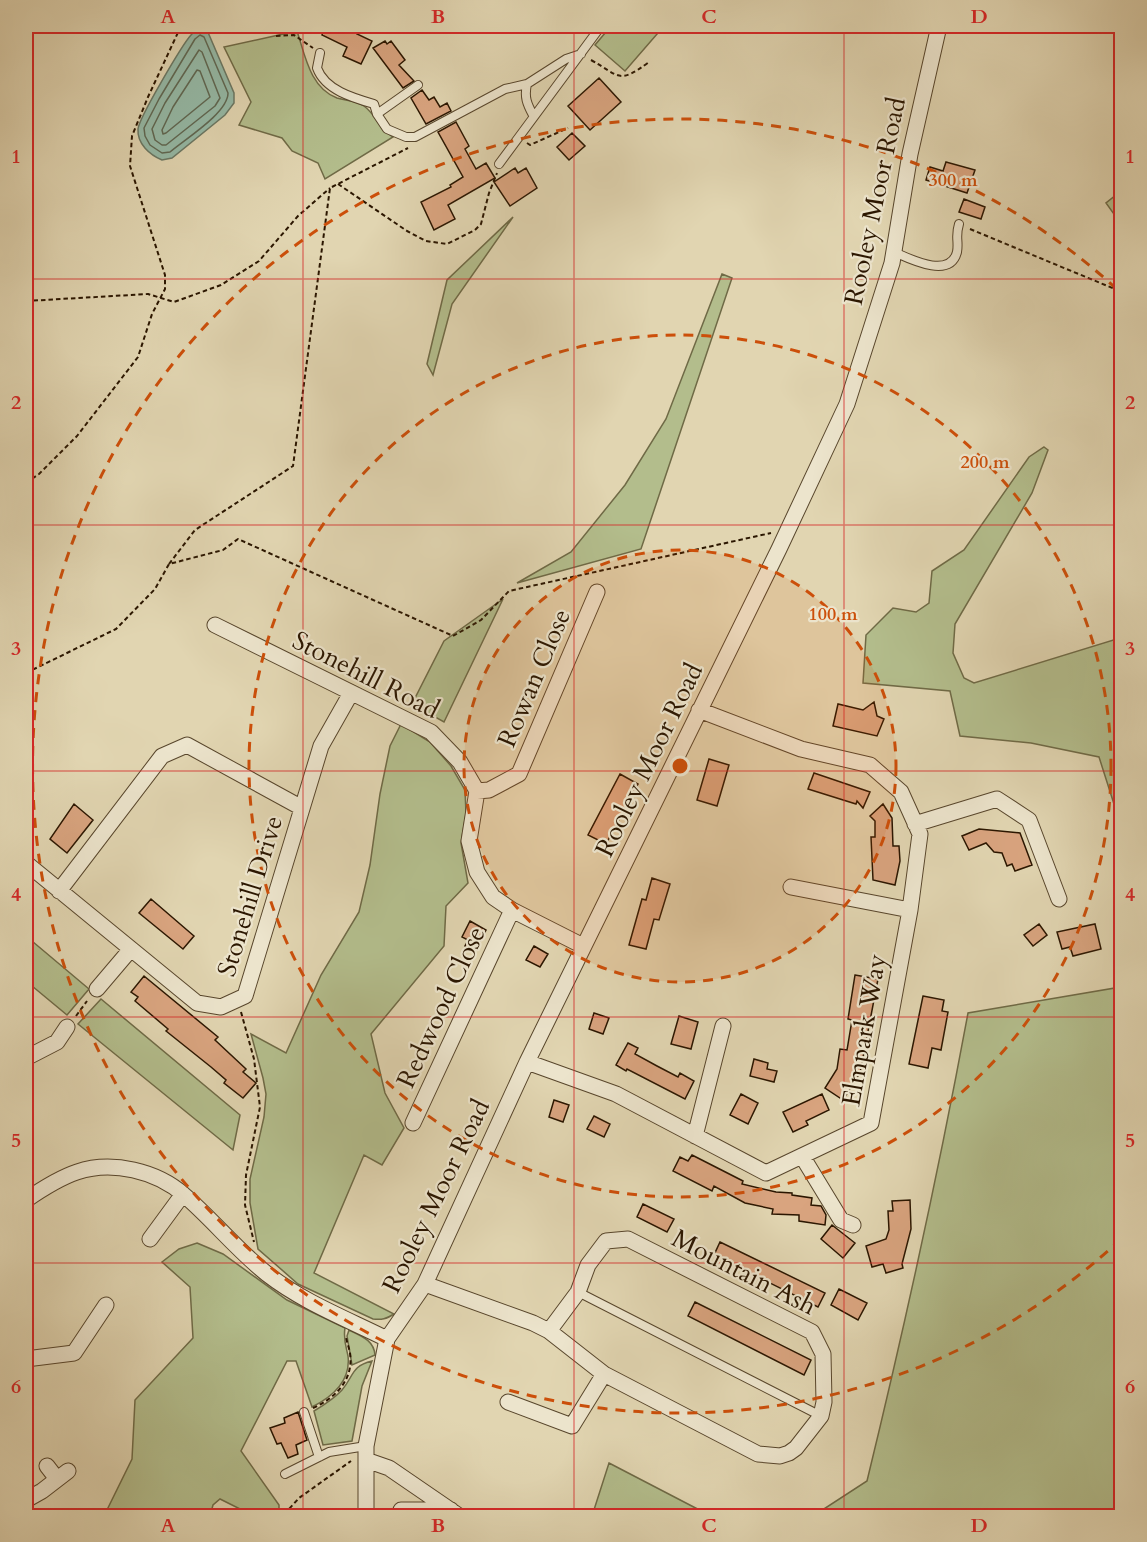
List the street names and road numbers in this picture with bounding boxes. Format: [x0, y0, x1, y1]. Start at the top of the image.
street label: Rooley Moor Road [836, 94, 914, 308]
street label: Rowan Close [489, 604, 579, 752]
street label: Stonehill Road [286, 623, 446, 727]
street label: Rooley Moor Road [587, 657, 711, 863]
street label: Stonehill Drive [209, 811, 291, 981]
street label: Redwood Close [388, 921, 494, 1093]
street label: Elmpark Way [833, 951, 895, 1109]
street label: Rooley Moor Road [374, 1093, 498, 1299]
street label: Mountain Ash [666, 1221, 822, 1323]

